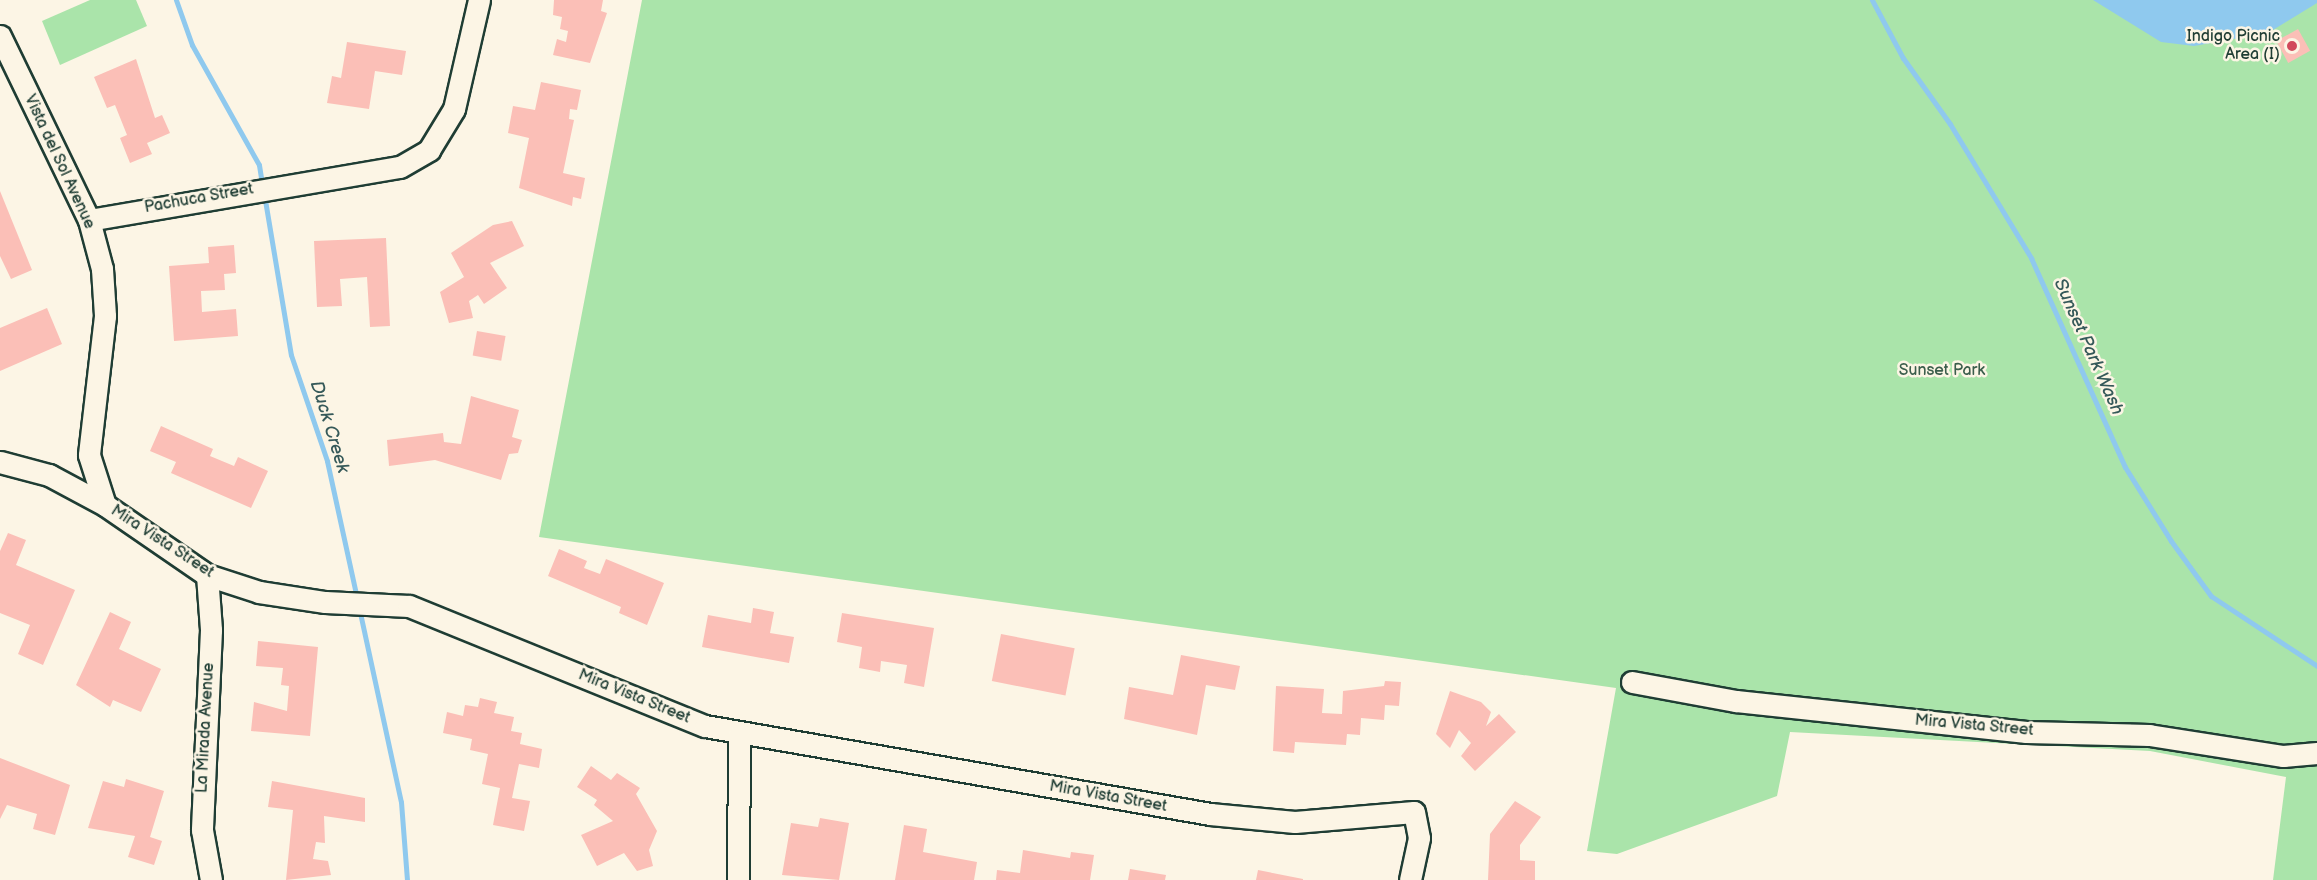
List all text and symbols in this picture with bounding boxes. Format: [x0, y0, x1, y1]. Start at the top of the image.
place label: Indigo Picnic Area (I) [2187, 27, 2280, 65]
marker: Indigo Picnic Area (I) [2285, 39, 2299, 53]
street label: Vista del Sol Avenue [19, 92, 99, 232]
street label: Pachuca Street [143, 180, 255, 218]
water label: Sunset Park Wash [2048, 275, 2128, 419]
park label: Sunset Park [1899, 361, 1985, 381]
water label: Duck Creek [305, 378, 353, 476]
street label: Mira Vista Street [107, 501, 217, 583]
street label: La Mirada Avenue [193, 662, 219, 794]
street label: Mira Vista Street [575, 666, 693, 728]
street label: Mira Vista Street [1914, 711, 2034, 741]
street label: Mira Vista Street [1047, 777, 1169, 817]

